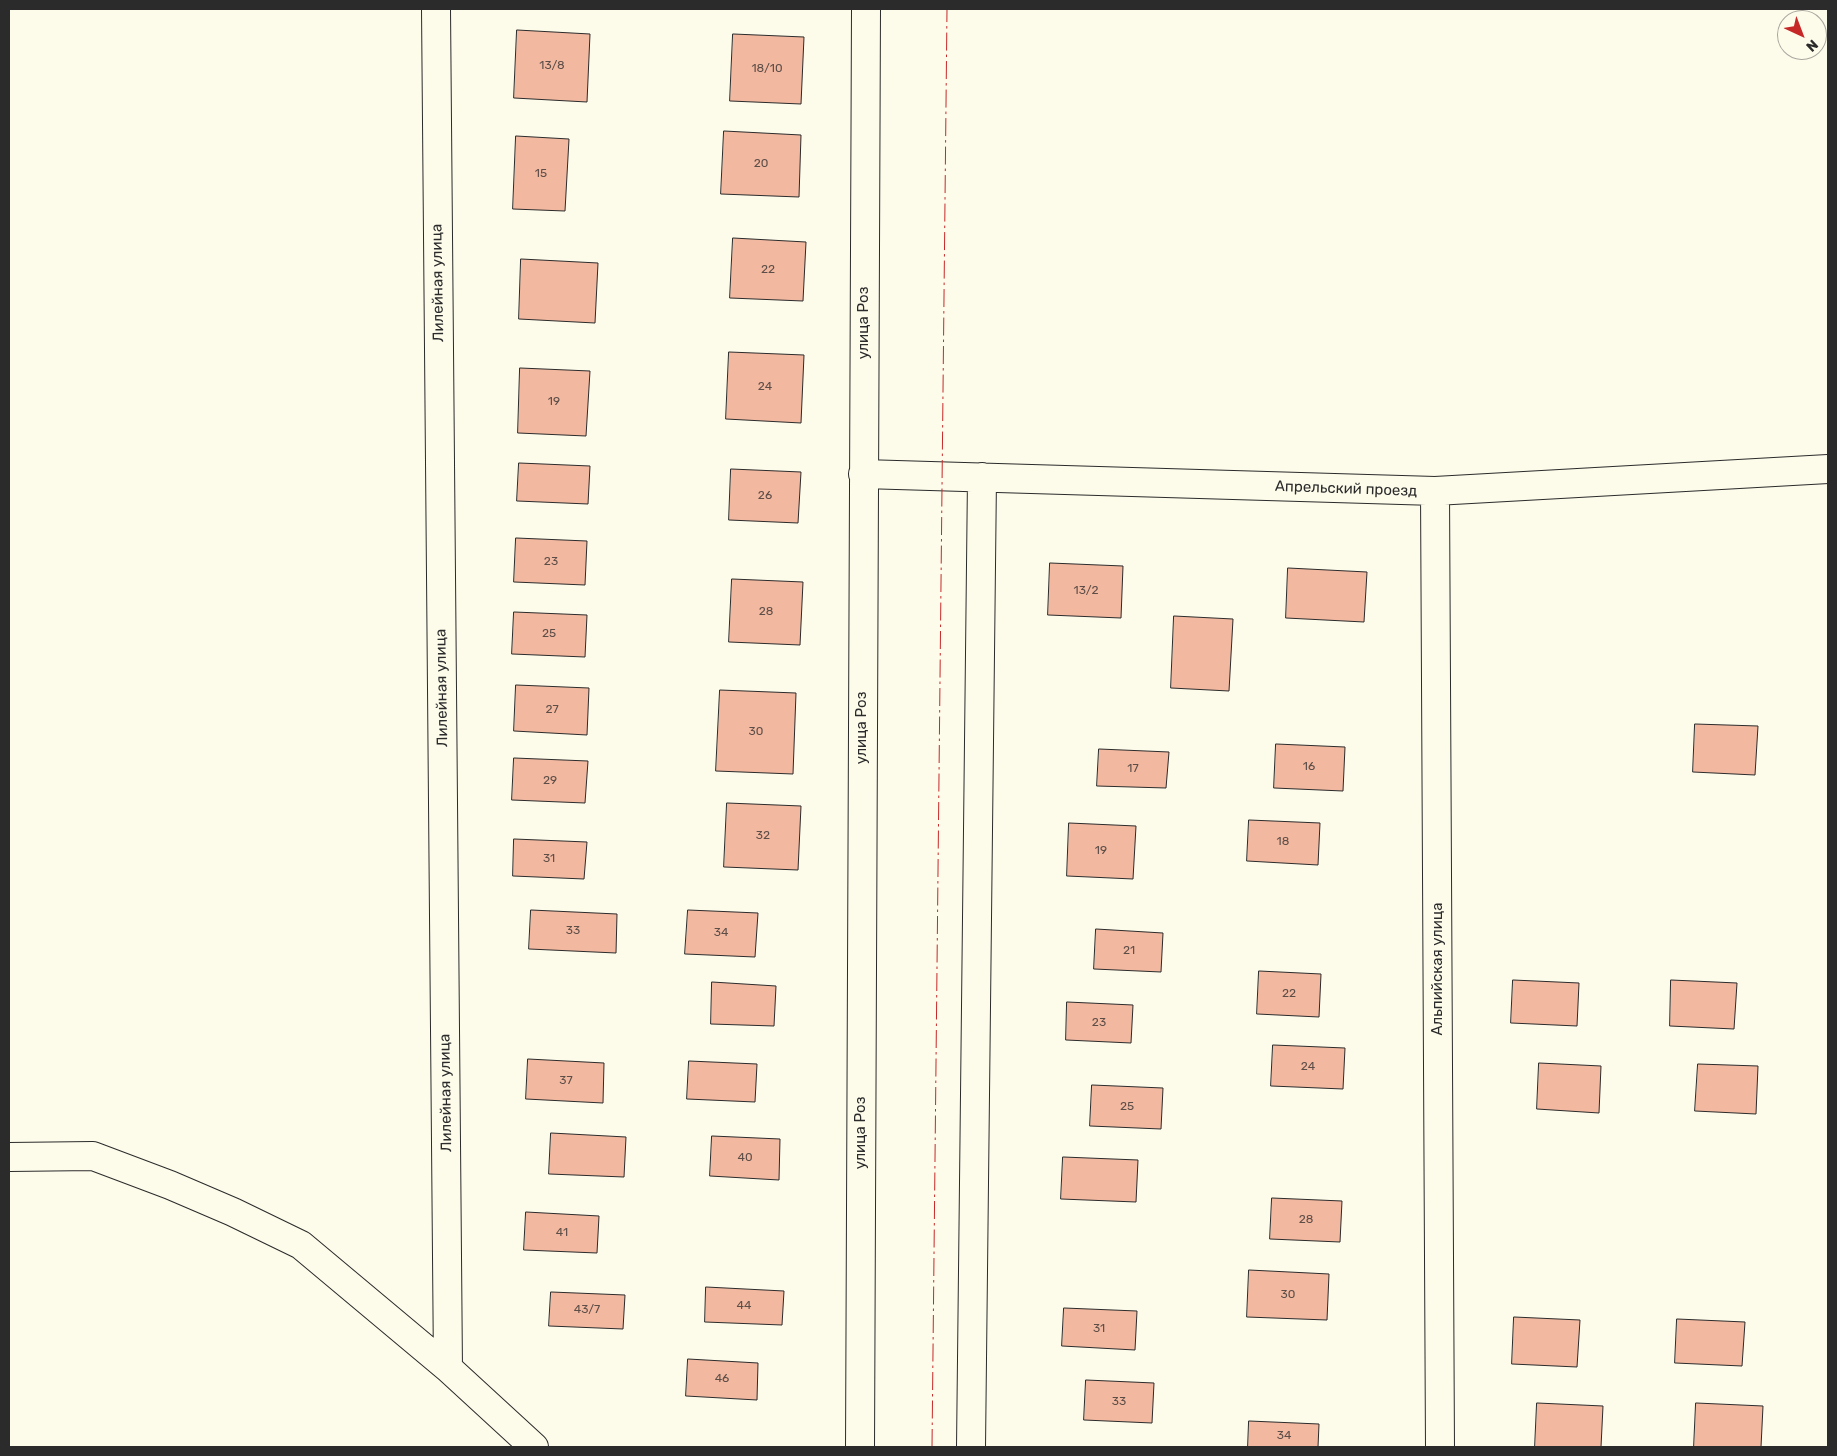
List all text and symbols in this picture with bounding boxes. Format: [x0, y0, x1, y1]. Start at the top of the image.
north arrow [1777, 10, 1827, 60]
text: N [1802, 36, 1821, 55]
house number: 13/8 [539, 59, 565, 73]
house number: 18/10 [751, 62, 783, 76]
house number: 20 [754, 157, 768, 171]
house number: 15 [535, 167, 547, 181]
street label: Лилейная улица [428, 224, 448, 342]
house number: 22 [761, 263, 775, 277]
street label: улица Роз [855, 287, 873, 359]
house number: 24 [758, 380, 772, 394]
house number: 19 [548, 395, 560, 409]
street label: Апрельский проезд [1275, 478, 1417, 500]
house number: 26 [758, 489, 772, 503]
house number: 23 [544, 555, 558, 569]
house number: 13/2 [1074, 584, 1098, 598]
house number: 28 [759, 605, 773, 619]
house number: 25 [542, 627, 556, 641]
street label: Лилейная улица [432, 629, 452, 747]
street label: улица Роз [853, 692, 871, 764]
house number: 27 [545, 703, 559, 717]
house number: 30 [749, 725, 763, 739]
house number: 16 [1303, 760, 1315, 774]
house number: 17 [1127, 762, 1139, 776]
house number: 29 [543, 774, 557, 788]
house number: 32 [756, 829, 770, 843]
house number: 18 [1277, 835, 1289, 849]
house number: 19 [1095, 844, 1107, 858]
house number: 31 [543, 852, 555, 866]
street label: Альпийская улица [1429, 902, 1447, 1036]
house number: 33 [566, 924, 580, 938]
house number: 34 [714, 926, 728, 940]
house number: 21 [1123, 944, 1135, 958]
house number: 22 [1282, 987, 1296, 1001]
house number: 23 [1092, 1016, 1106, 1030]
street label: Лилейная улица [436, 1034, 456, 1152]
house number: 24 [1301, 1060, 1315, 1074]
house number: 37 [559, 1074, 573, 1088]
street label: улица Роз [852, 1097, 870, 1169]
house number: 25 [1120, 1100, 1134, 1114]
house number: 40 [737, 1151, 753, 1165]
house number: 28 [1299, 1213, 1313, 1227]
house number: 41 [556, 1226, 568, 1240]
house number: 30 [1281, 1288, 1295, 1302]
house number: 44 [737, 1299, 751, 1313]
house number: 43/7 [574, 1303, 600, 1317]
house number: 31 [1093, 1322, 1105, 1336]
house number: 46 [715, 1372, 729, 1386]
house number: 33 [1112, 1395, 1126, 1409]
house number: 34 [1277, 1429, 1291, 1443]

